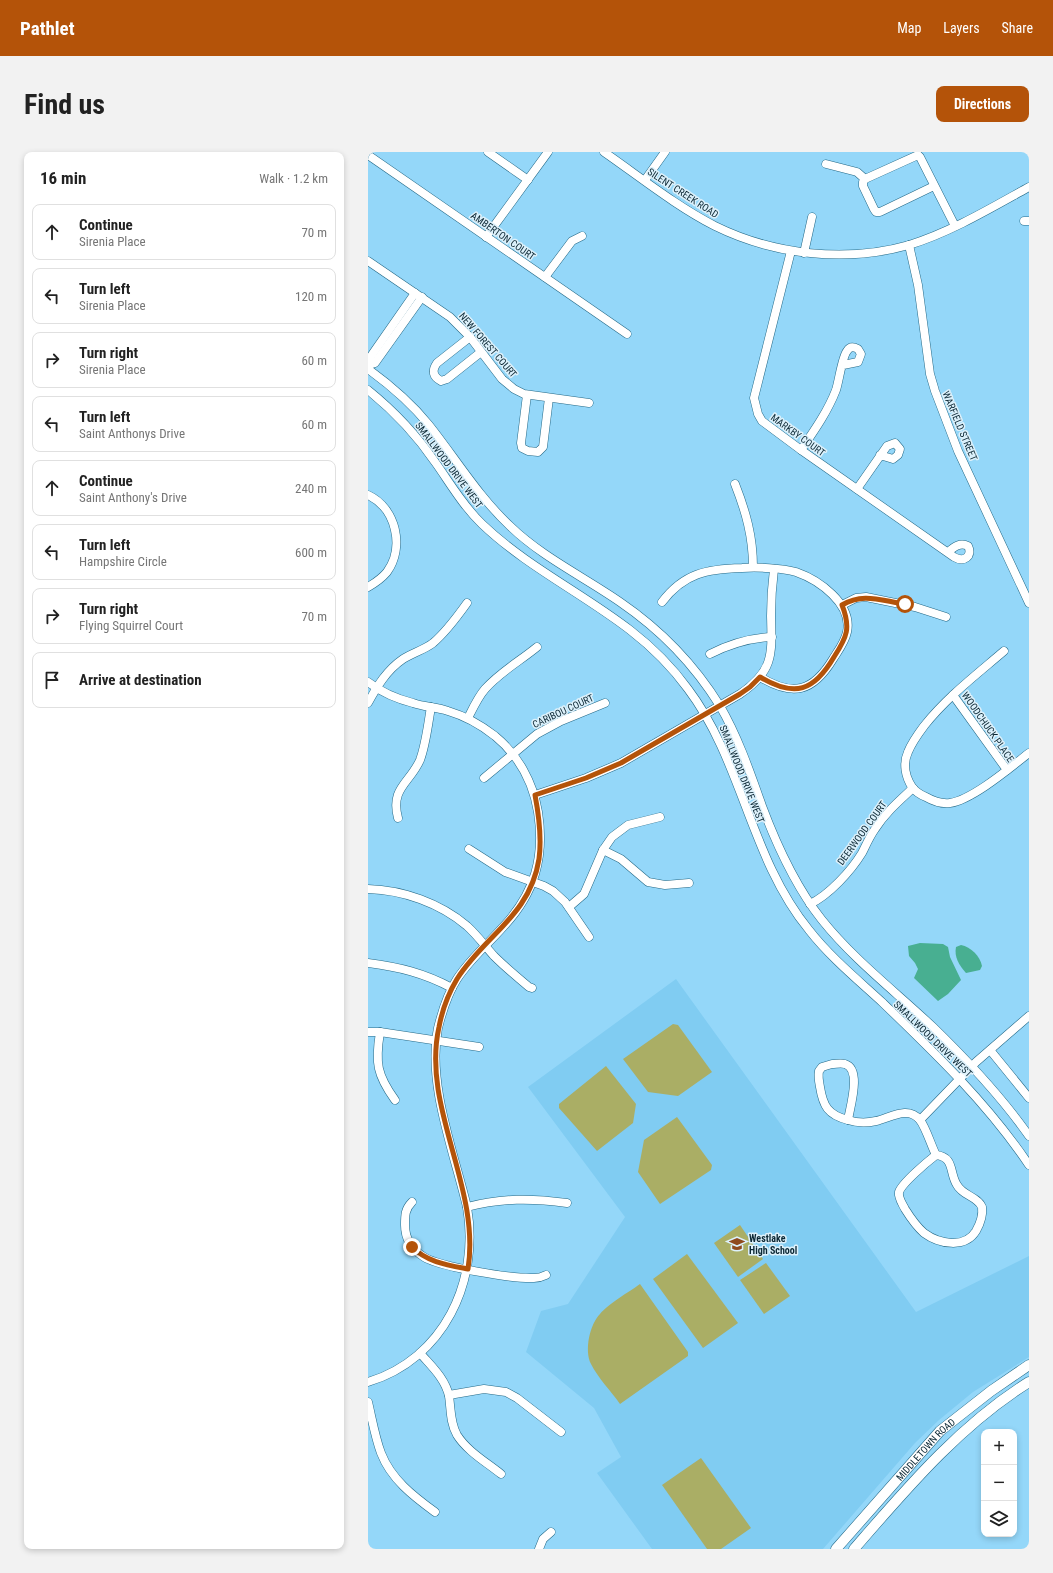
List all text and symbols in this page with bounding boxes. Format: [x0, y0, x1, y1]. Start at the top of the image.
text: Pathlet [20, 17, 75, 40]
text: Map [897, 20, 921, 36]
text: Layers [943, 20, 980, 36]
text: Share [1002, 20, 1033, 36]
button: Directions [936, 86, 1029, 122]
text: Find us [24, 88, 105, 121]
street label: SILENT CREEK ROAD [646, 166, 721, 220]
text: 16 min [40, 168, 86, 188]
text: Walk · 1.2 km [259, 171, 328, 186]
street label: AMBERTON COURT [469, 210, 537, 262]
text: Continue [79, 216, 133, 234]
icon: ahead [41, 221, 63, 243]
text: 70 m [301, 225, 327, 240]
text: Sirenia Place [79, 234, 146, 249]
text: Turn left [79, 280, 130, 298]
icon: left [41, 285, 63, 307]
text: 120 m [295, 289, 327, 304]
text: Sirenia Place [79, 298, 146, 313]
street label: NEW FOREST COURT [457, 310, 519, 380]
text: Turn right [79, 344, 138, 362]
icon: right [41, 349, 63, 371]
text: 60 m [301, 353, 327, 368]
text: Sirenia Place [79, 362, 146, 377]
street label: WARFIELD STREET [940, 390, 980, 462]
text: Turn left [79, 408, 130, 426]
street label: MARKBY COURT [769, 412, 827, 458]
icon: left [41, 413, 63, 435]
text: 60 m [301, 417, 327, 432]
street label: SMALLWOOD DRIVE WEST [413, 420, 485, 510]
text: Saint Anthonys Drive [79, 426, 185, 441]
text: Continue [79, 472, 133, 490]
icon: ahead [41, 477, 63, 499]
text: 240 m [295, 481, 327, 496]
text: Saint Anthony's Drive [79, 490, 187, 505]
text: Turn left [79, 536, 130, 554]
icon: left [41, 541, 63, 563]
text: 600 m [295, 545, 327, 560]
text: Hampshire Circle [79, 554, 167, 569]
route start [896, 595, 914, 613]
text: Turn right [79, 600, 138, 618]
icon: right [41, 605, 63, 627]
text: 70 m [301, 609, 327, 624]
text: Flying Squirrel Court [79, 618, 183, 633]
icon: arrive [41, 669, 63, 691]
text: Arrive at destination [79, 671, 202, 689]
street label: WOODCHUCK PLACE [960, 690, 1016, 764]
street label: CARIBOU COURT [531, 692, 595, 730]
street label: SMALLWOOD DRIVE WEST [717, 724, 767, 824]
street label: DEERWOOD COURT [835, 799, 889, 867]
street label: SMALLWOOD DRIVE WEST [892, 999, 974, 1079]
place label: Westlake High School [749, 1233, 797, 1256]
school or university icon: Westlake High School [728, 1235, 746, 1253]
route end [403, 1238, 421, 1256]
street label: MIDDLETOWN ROAD [894, 1416, 957, 1483]
map controls [981, 1429, 1017, 1537]
button: + [981, 1429, 1017, 1465]
button: − [981, 1465, 1017, 1501]
button: layers [981, 1501, 1017, 1537]

